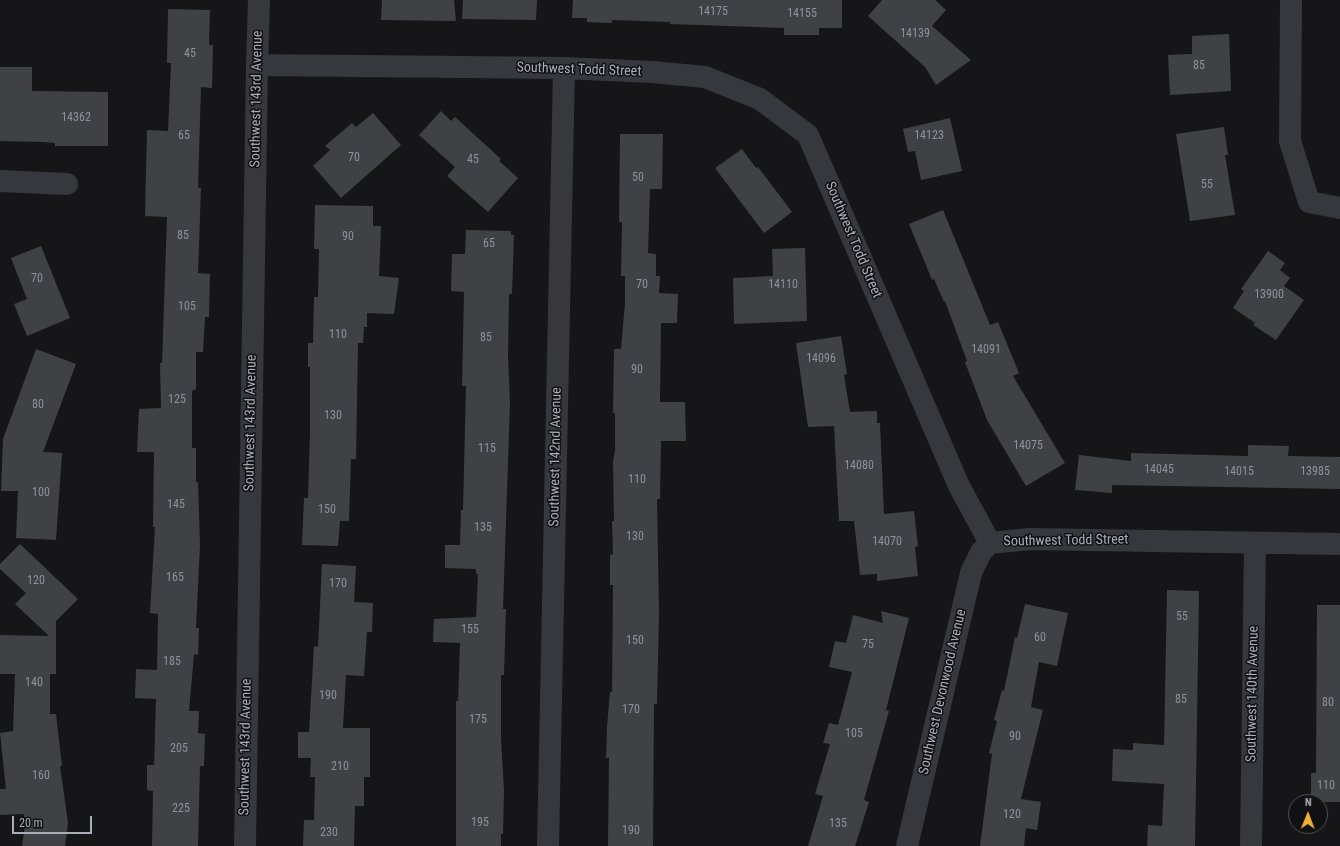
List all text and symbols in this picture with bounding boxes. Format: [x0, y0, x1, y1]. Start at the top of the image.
house number: 14175 [698, 5, 728, 19]
house number: 14155 [787, 7, 817, 21]
house number: 14139 [900, 27, 930, 41]
street label: Southwest 143rd Avenue [247, 31, 267, 167]
house number: 45 [184, 47, 196, 61]
street label: Southwest Todd Street [516, 59, 642, 81]
house number: 85 [1193, 59, 1205, 73]
house number: 14362 [61, 111, 91, 125]
house number: 65 [178, 129, 190, 143]
house number: 14123 [914, 129, 944, 143]
house number: 70 [348, 151, 360, 165]
house number: 45 [467, 153, 479, 167]
house number: 50 [632, 171, 644, 185]
house number: 55 [1201, 178, 1213, 192]
street label: Southwest Todd Street [821, 179, 885, 301]
house number: 85 [177, 229, 189, 243]
house number: 90 [342, 230, 354, 244]
house number: 65 [483, 237, 495, 251]
house number: 70 [31, 272, 43, 286]
house number: 70 [636, 278, 648, 292]
house number: 14110 [768, 278, 798, 292]
house number: 13900 [1254, 288, 1284, 302]
house number: 105 [178, 300, 196, 314]
house number: 110 [329, 328, 347, 342]
house number: 85 [480, 331, 492, 345]
house number: 14091 [971, 343, 1001, 357]
house number: 14096 [806, 352, 836, 366]
street label: Southwest 143rd Avenue [241, 355, 261, 491]
house number: 90 [631, 363, 643, 377]
street label: Southwest 142nd Avenue [546, 387, 566, 527]
house number: 125 [168, 393, 186, 407]
house number: 80 [32, 398, 44, 412]
house number: 130 [324, 409, 342, 423]
house number: 14075 [1013, 439, 1043, 453]
house number: 115 [478, 442, 496, 456]
house number: 14080 [844, 459, 874, 473]
house number: 14045 [1144, 463, 1174, 477]
house number: 14015 [1224, 465, 1254, 479]
house number: 13985 [1300, 465, 1330, 479]
house number: 110 [628, 473, 646, 487]
house number: 100 [32, 486, 50, 500]
house number: 145 [167, 498, 185, 512]
house number: 150 [318, 503, 336, 517]
house number: 135 [474, 521, 492, 535]
house number: 130 [626, 530, 644, 544]
street label: Southwest Todd Street [1003, 532, 1129, 550]
house number: 14070 [872, 535, 902, 549]
house number: 165 [166, 571, 184, 585]
house number: 120 [27, 574, 45, 588]
house number: 170 [329, 577, 347, 591]
street label: Southwest Devonwood Avenue [916, 608, 970, 776]
house number: 55 [1176, 610, 1188, 624]
house number: 155 [461, 623, 479, 637]
street label: Southwest 140th Avenue [1243, 626, 1263, 762]
house number: 60 [1034, 631, 1046, 645]
house number: 150 [626, 634, 644, 648]
house number: 75 [862, 638, 874, 652]
house number: 185 [163, 655, 181, 669]
house number: 140 [25, 676, 43, 690]
street label: Southwest 143rd Avenue [236, 679, 256, 815]
house number: 190 [319, 689, 337, 703]
house number: 85 [1175, 693, 1187, 707]
house number: 80 [1322, 696, 1334, 710]
house number: 170 [622, 703, 640, 717]
house number: 175 [469, 713, 487, 727]
house number: 105 [845, 727, 863, 741]
house number: 90 [1009, 730, 1021, 744]
house number: 205 [170, 742, 188, 756]
house number: 210 [331, 760, 349, 774]
house number: 160 [32, 769, 50, 783]
house number: 110 [1317, 779, 1335, 793]
north arrow [1288, 794, 1328, 834]
text: N [1305, 796, 1312, 809]
house number: 225 [172, 802, 190, 816]
scale bar [14, 808, 94, 834]
house number: 120 [1003, 808, 1021, 822]
text: 20 m [19, 816, 43, 830]
house number: 195 [471, 816, 489, 830]
house number: 135 [829, 817, 847, 831]
house number: 190 [622, 824, 640, 838]
house number: 230 [320, 826, 338, 840]

